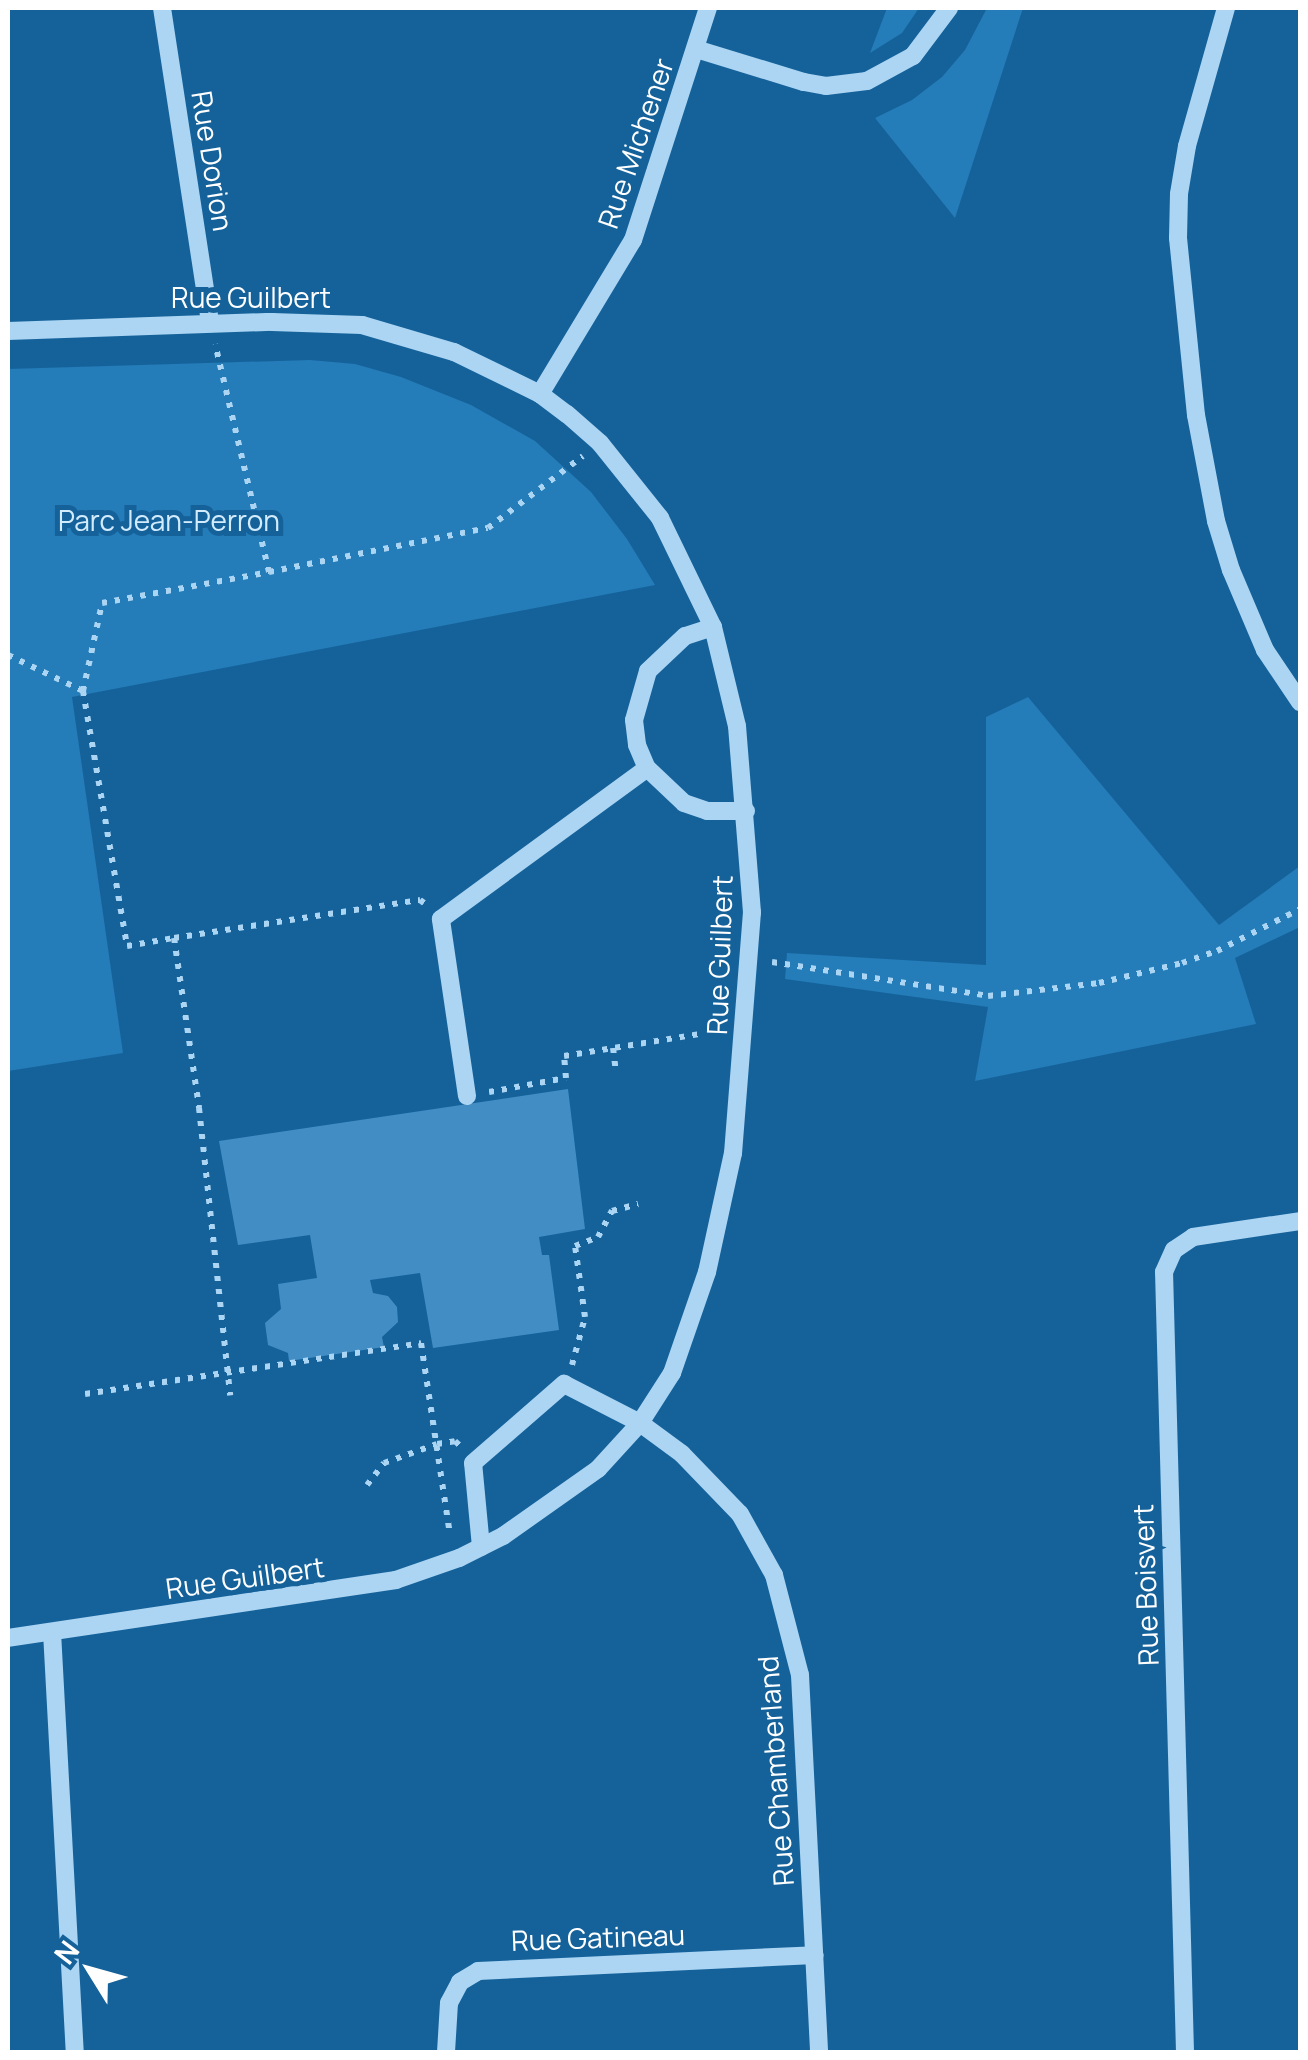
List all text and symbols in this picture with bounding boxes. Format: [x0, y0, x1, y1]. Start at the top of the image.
street label: Rue Michener [590, 54, 680, 232]
street label: Rue Dorion [185, 89, 241, 233]
street label: Rue Guilbert [171, 280, 331, 314]
park label: Parc Jean-Perron [58, 503, 280, 537]
street label: Rue Guilbert [699, 874, 739, 1036]
street label: Rue Boisvert [1125, 1503, 1165, 1667]
street label: Rue Guilbert [163, 1549, 327, 1605]
street label: Rue Chamberland [750, 1655, 800, 1887]
street label: Rue Gatineau [510, 1917, 686, 1957]
north arrow [40, 1920, 140, 2020]
text: N [45, 1932, 87, 1971]

